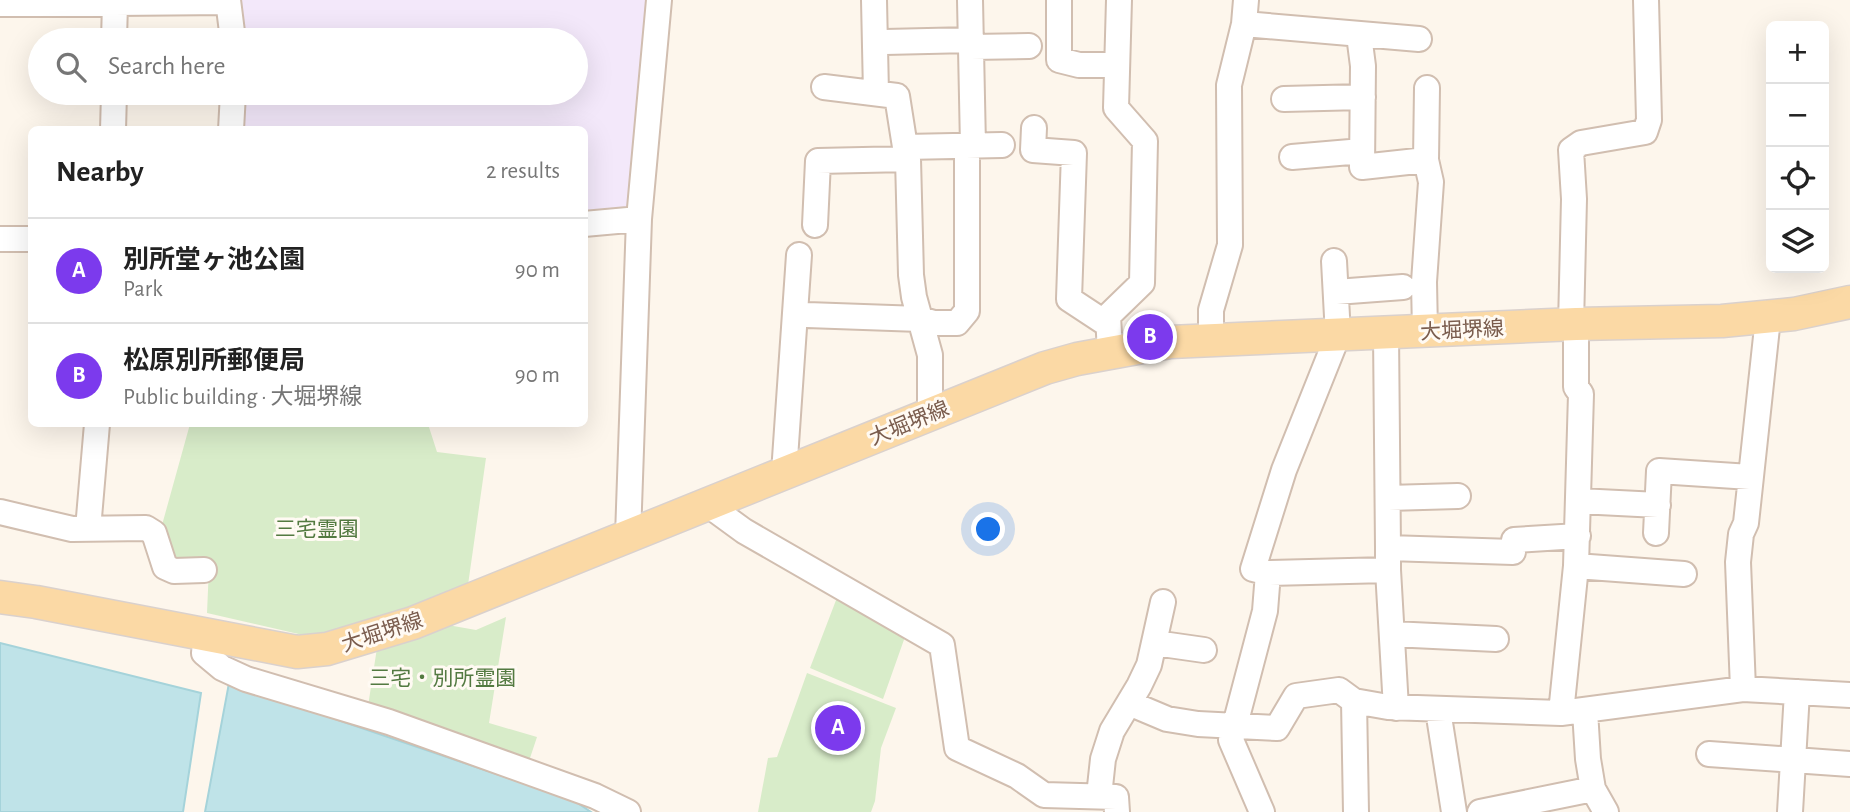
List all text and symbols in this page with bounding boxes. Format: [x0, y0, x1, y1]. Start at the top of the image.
map controls [1766, 21, 1829, 273]
button: + [1766, 21, 1829, 84]
search box [28, 28, 588, 105]
icon: search [52, 48, 90, 86]
text: Search here [108, 53, 226, 79]
button: − [1766, 84, 1829, 147]
button: locate [1766, 147, 1829, 210]
text: Nearby [56, 157, 144, 187]
text: 2 results [486, 160, 560, 183]
button: layers [1766, 210, 1829, 273]
text: 別所堂ヶ池公園 [123, 247, 305, 273]
text: A [72, 259, 86, 282]
text: 90 m [515, 259, 560, 282]
text: Park [123, 278, 163, 301]
pin: B [1127, 311, 1173, 363]
street label: 大堀堺線 [1419, 317, 1505, 343]
text: 松原別所郵便局 [123, 348, 305, 374]
text: B [72, 364, 86, 387]
text: 90 m [515, 364, 560, 387]
text: Public building · 大堀堺線 [123, 386, 362, 409]
street label: 大堀堺線 [866, 397, 952, 449]
your location [971, 512, 1005, 546]
park label: 三宅霊園 [275, 518, 359, 540]
street label: 大堀堺線 [339, 609, 425, 655]
park label: 三宅・別所霊園 [370, 667, 517, 689]
pin: A [815, 702, 861, 754]

